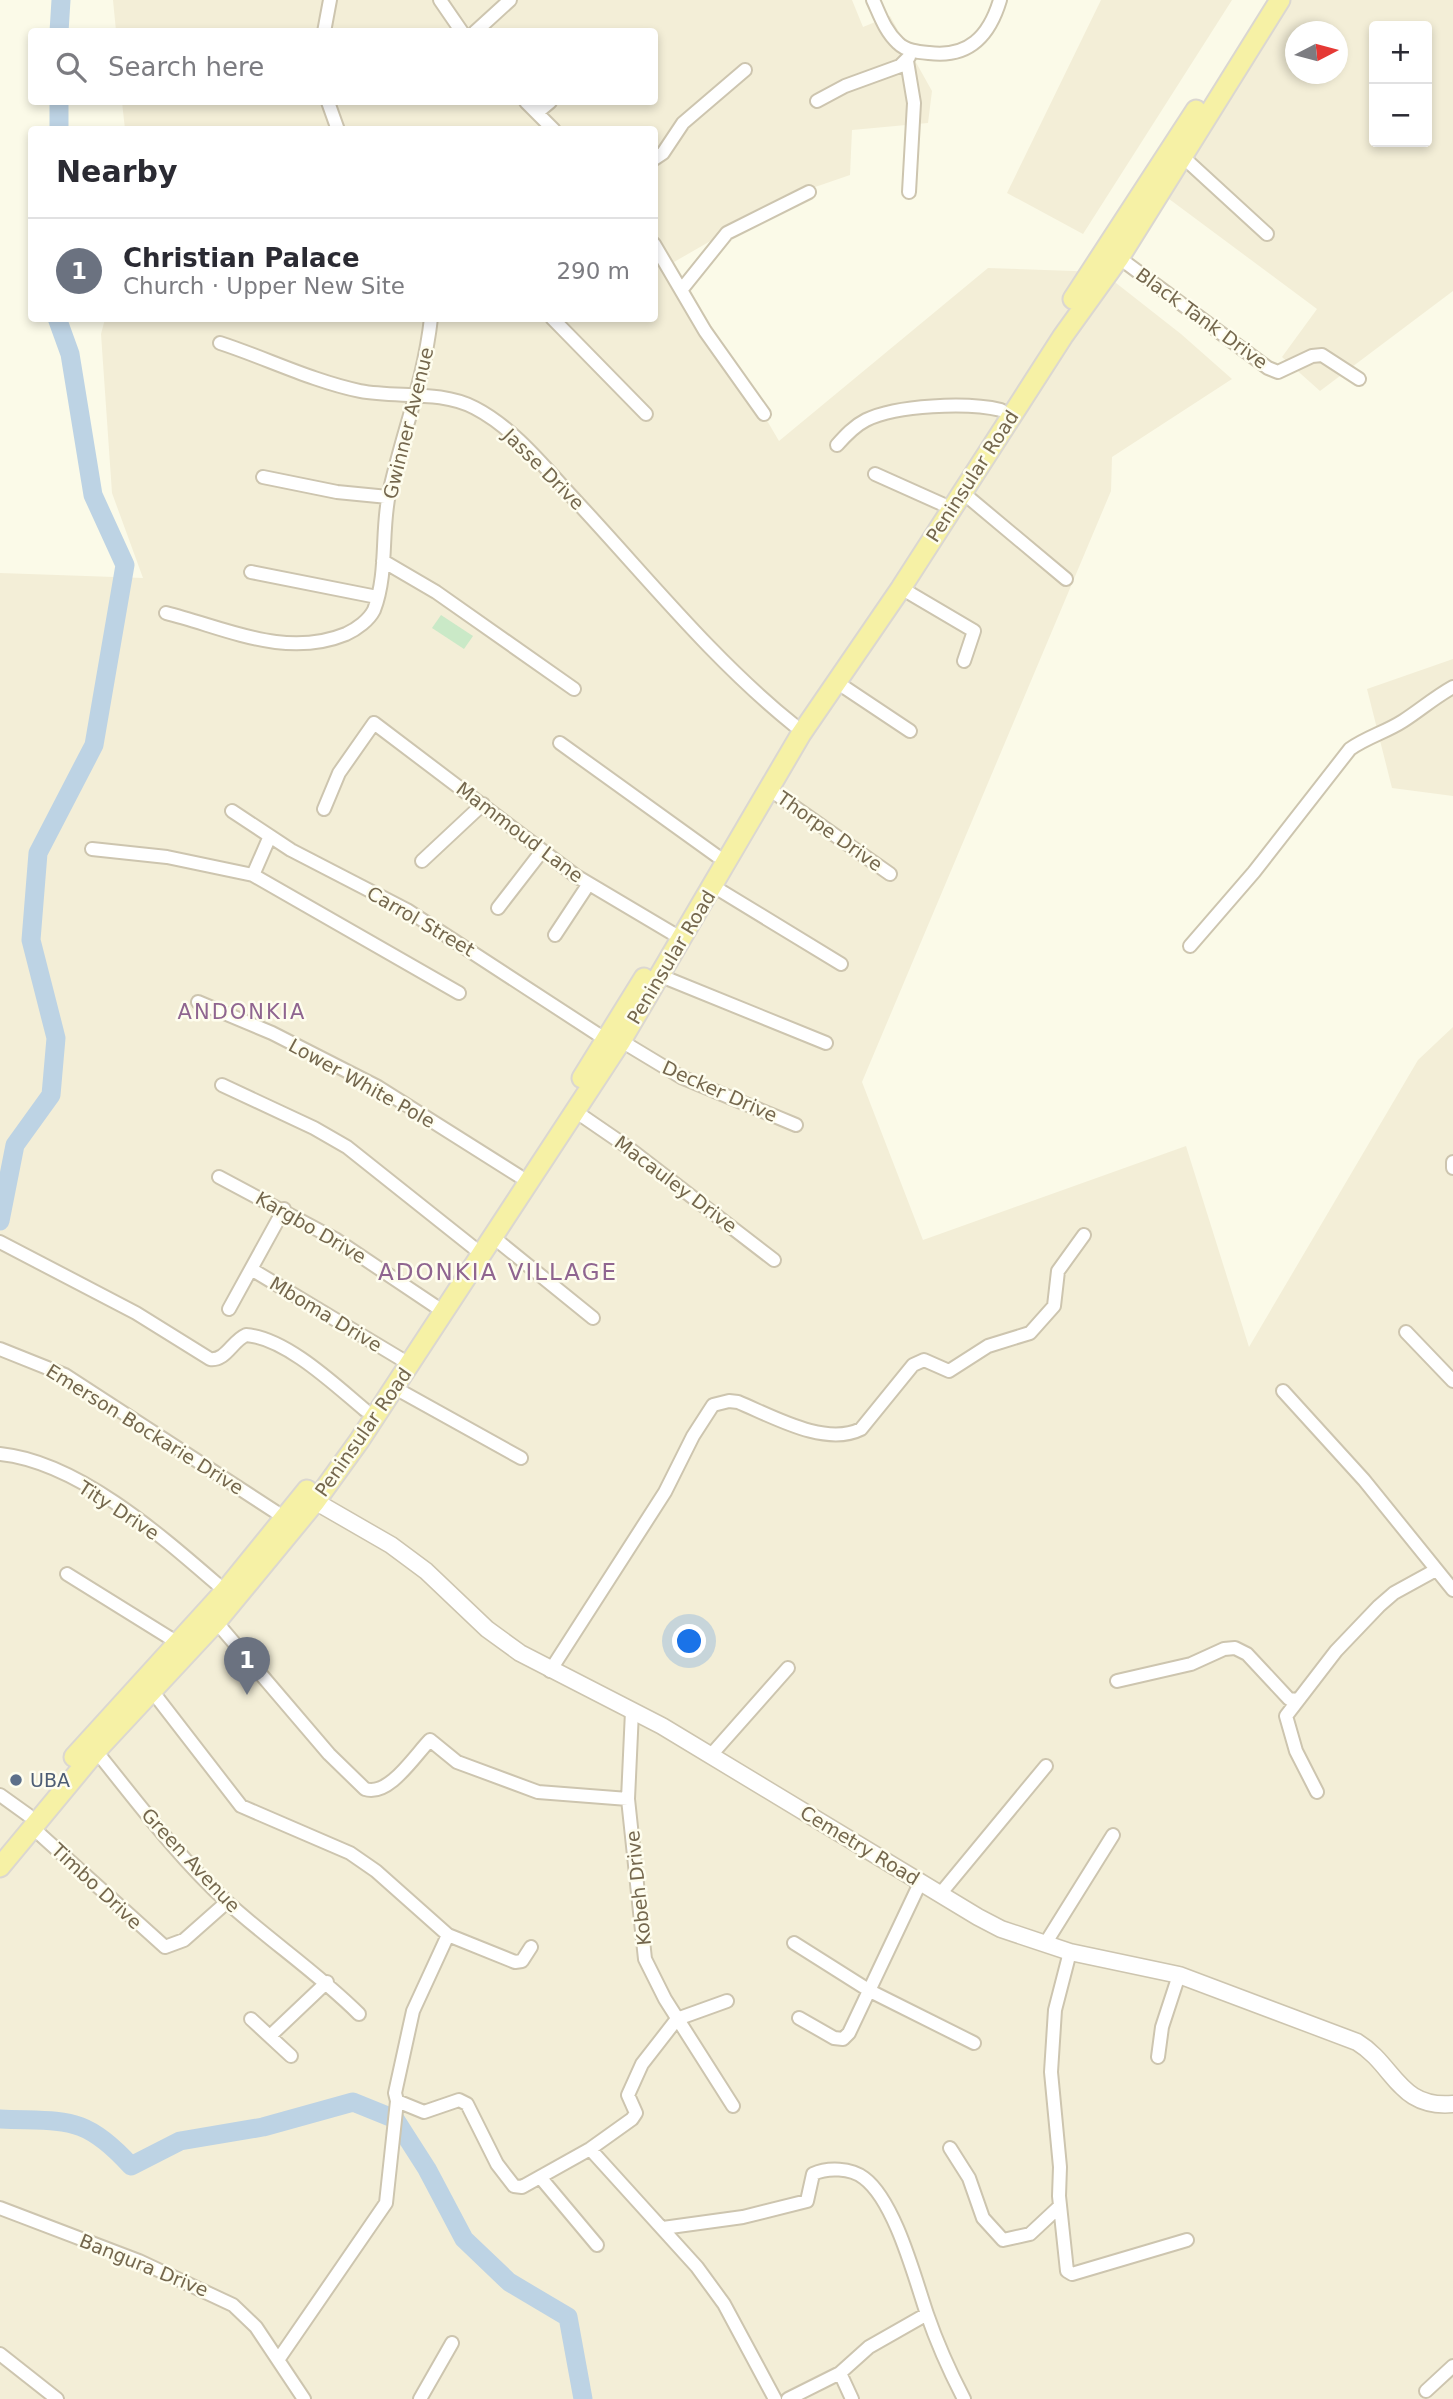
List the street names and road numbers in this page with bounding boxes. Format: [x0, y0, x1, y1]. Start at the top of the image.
street label: Black Tank Drive [1132, 263, 1272, 373]
street label: Gwinner Avenue [378, 345, 438, 501]
street label: Peninsular Road [921, 406, 1023, 546]
street label: Jasse Drive [498, 423, 589, 514]
street label: Mammoud Lane [452, 777, 588, 887]
street label: Thorpe Drive [772, 786, 887, 875]
street label: Carrol Street [363, 881, 479, 961]
street label: Peninsular Road [622, 886, 720, 1028]
street label: Lower White Pole [285, 1034, 439, 1132]
street label: Decker Drive [659, 1056, 781, 1126]
street label: Macauley Drive [611, 1131, 741, 1237]
street label: Kargbo Drive [252, 1187, 370, 1267]
street label: Mboma Drive [266, 1272, 386, 1356]
street label: Emerson Bockarie Drive [42, 1359, 248, 1499]
street label: Peninsular Road [310, 1363, 416, 1501]
street label: Tity Drive [74, 1475, 163, 1544]
street label: Cemetry Road [796, 1801, 924, 1889]
street label: Green Avenue [137, 1803, 245, 1917]
street label: Kobeh Drive [621, 1829, 655, 1947]
street label: Timbo Drive [47, 1838, 147, 1933]
street label: Bangura Drive [76, 2229, 212, 2301]

